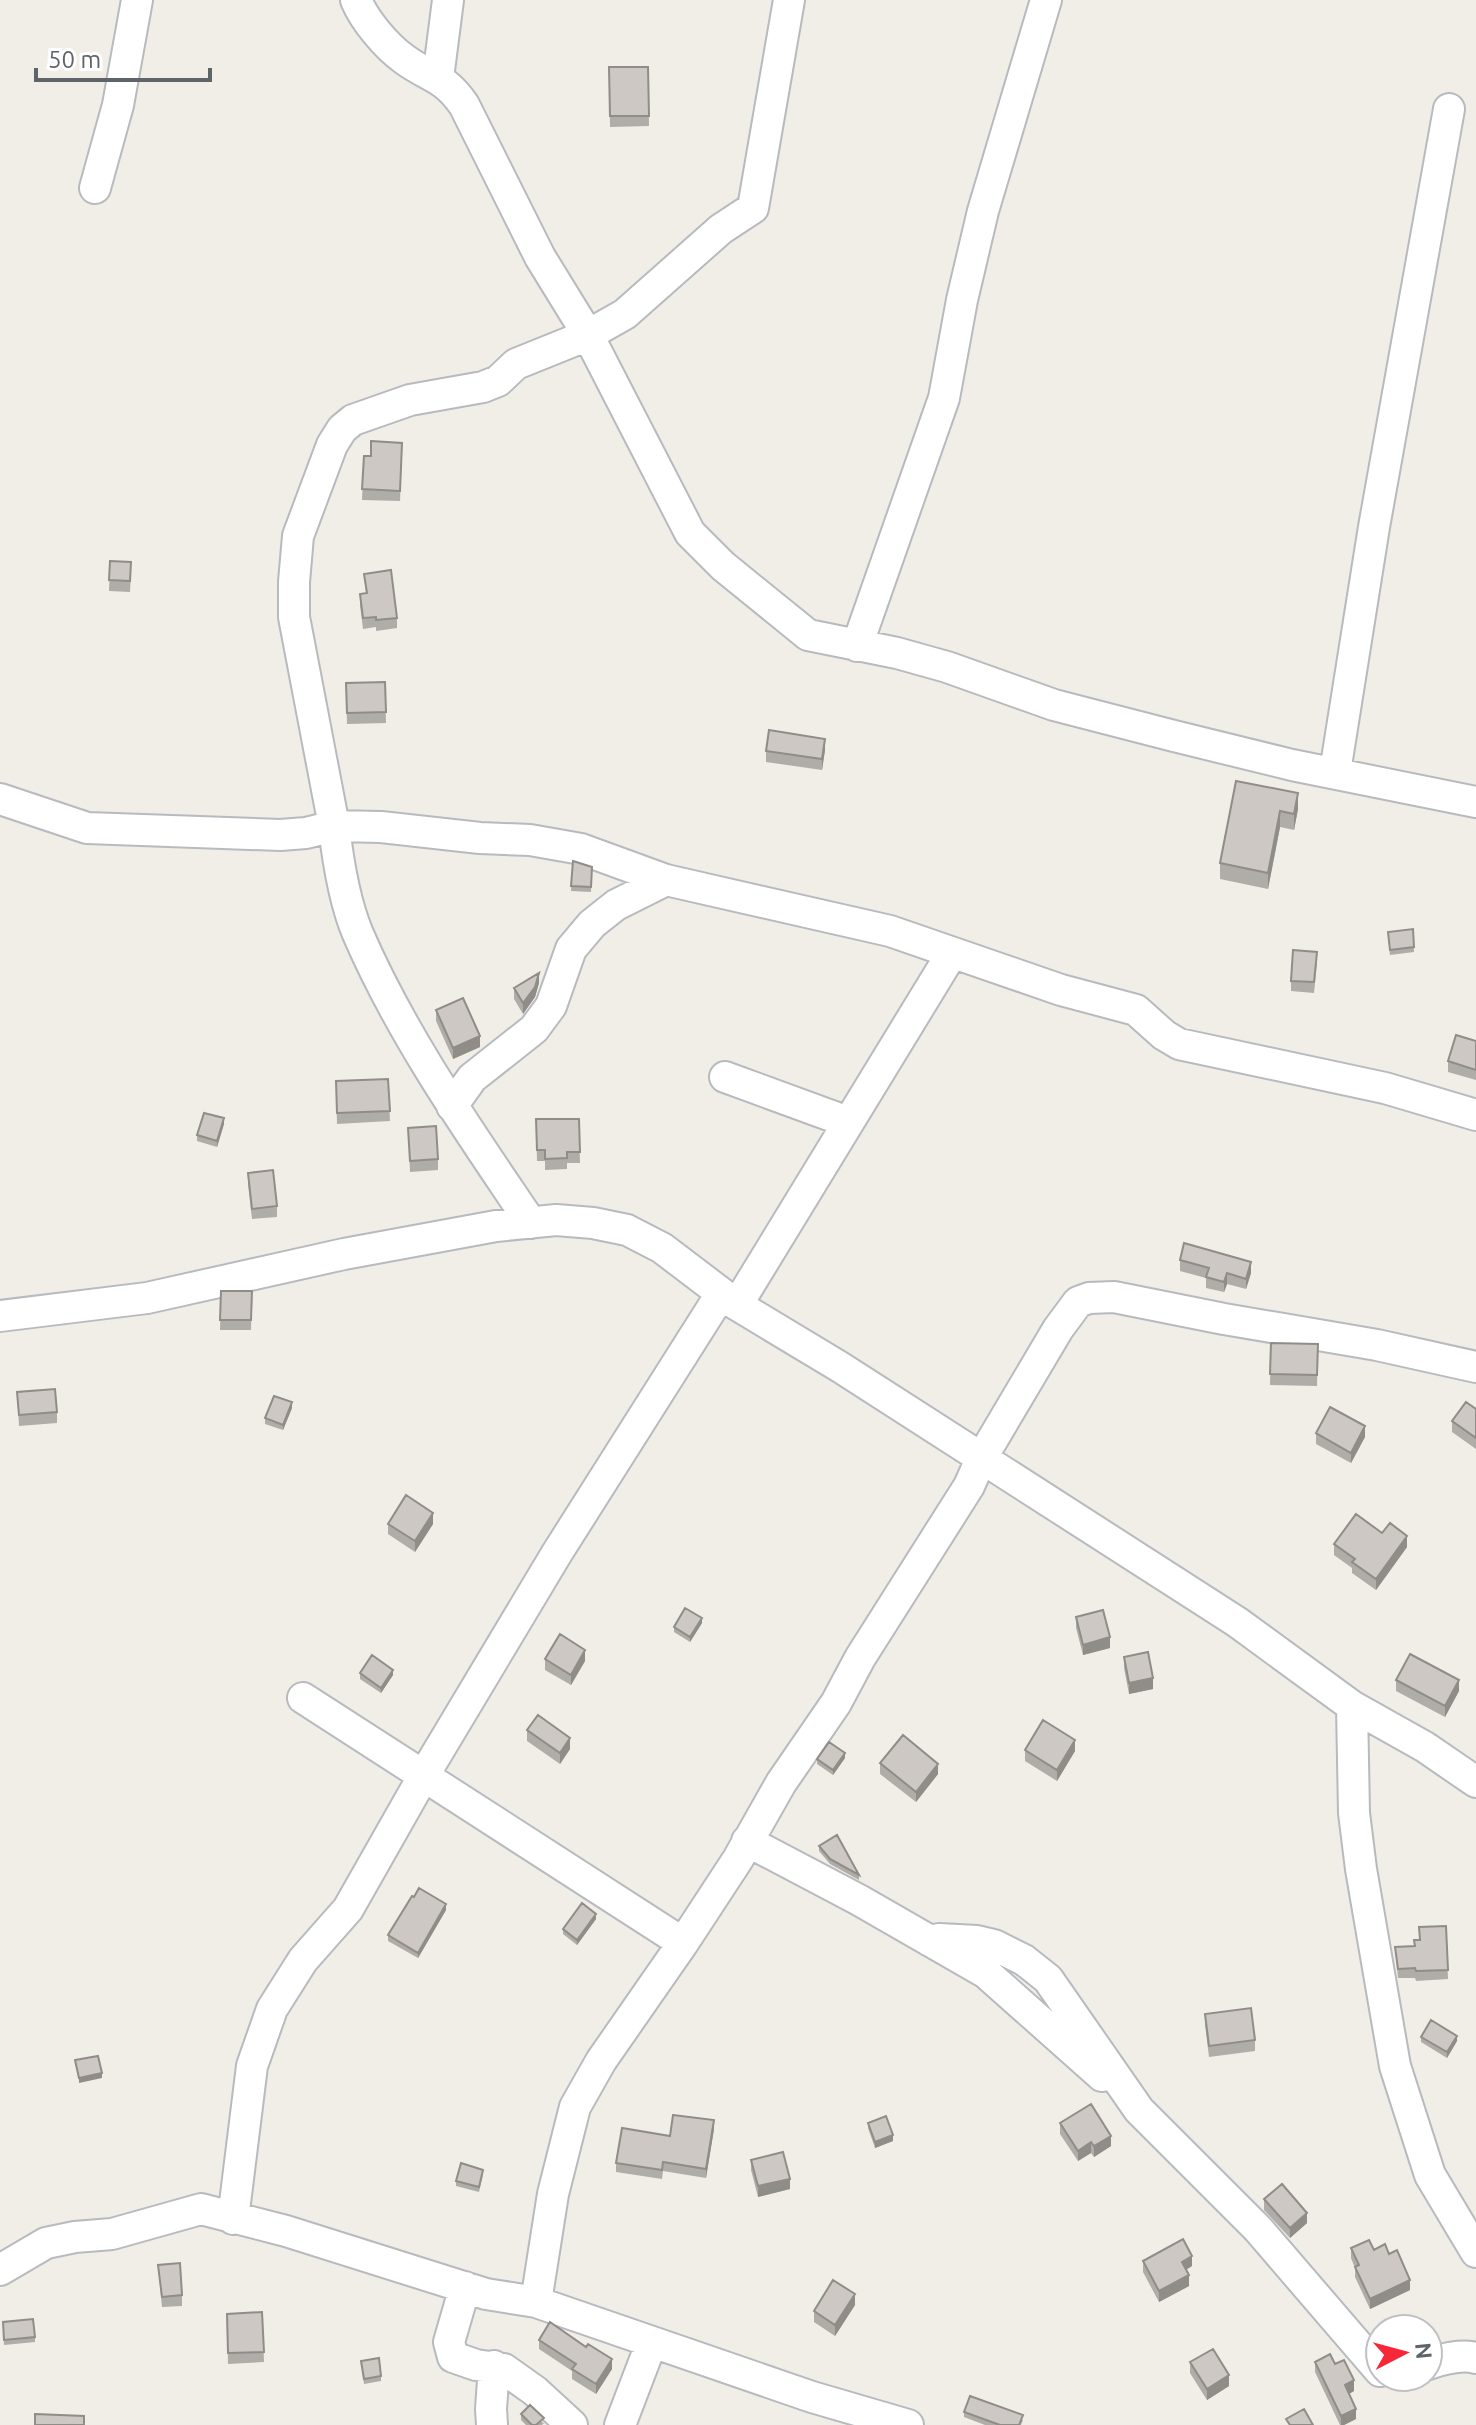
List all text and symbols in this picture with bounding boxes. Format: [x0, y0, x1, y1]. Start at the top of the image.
scale bar [36, 32, 210, 82]
text: 50 m [48, 46, 101, 73]
north arrow [1364, 2313, 1444, 2393]
text: N [1411, 2341, 1438, 2360]

